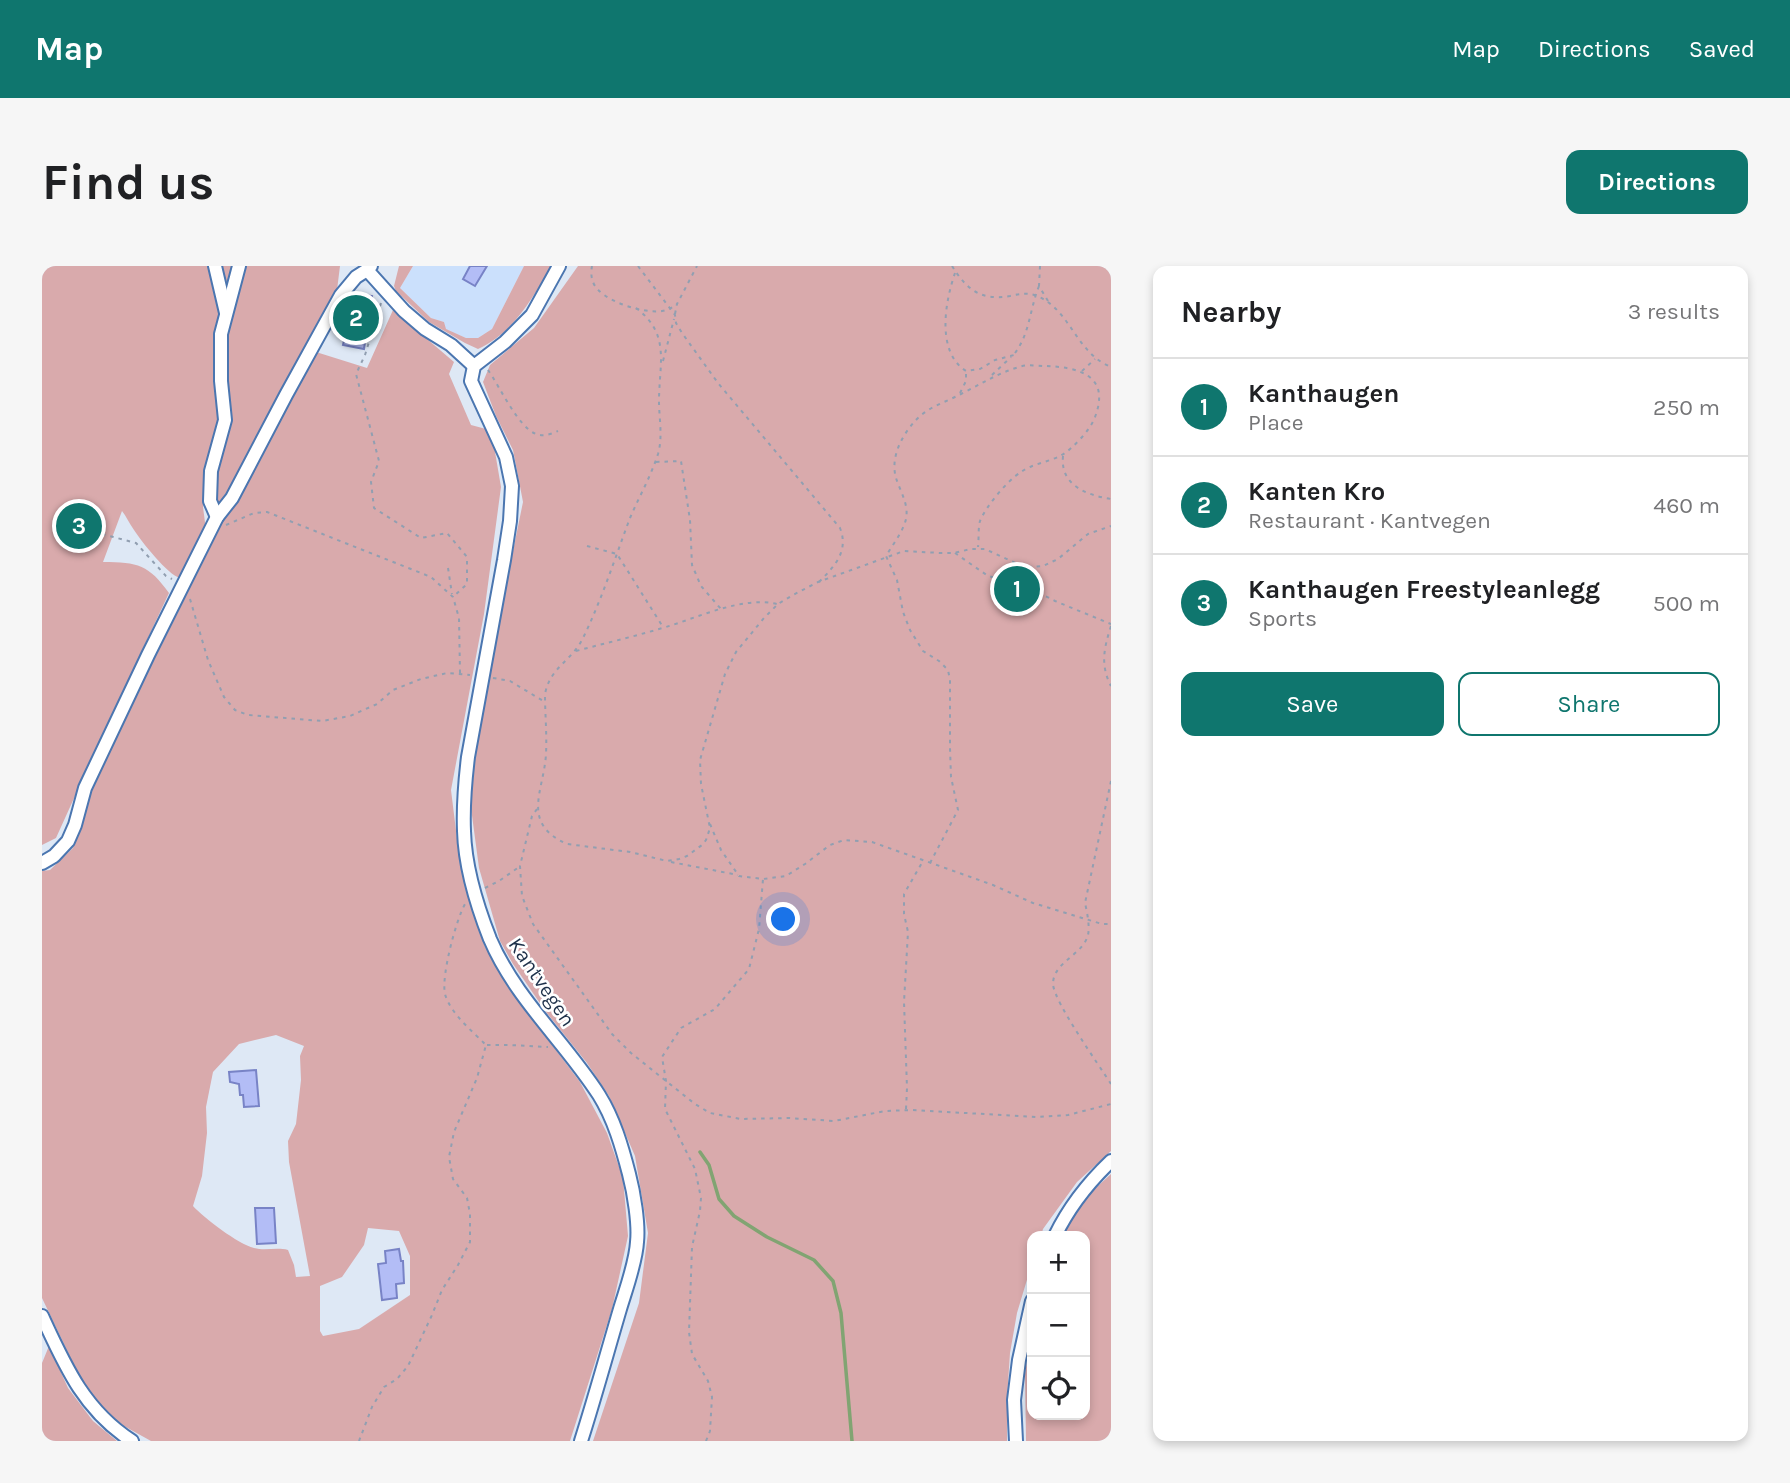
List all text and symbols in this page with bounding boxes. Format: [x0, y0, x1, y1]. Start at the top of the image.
text: Map [35, 30, 103, 68]
text: Map [1452, 35, 1500, 63]
text: Directions [1538, 35, 1651, 63]
text: Saved [1689, 35, 1755, 63]
button: Directions [1566, 150, 1748, 214]
text: Find us [42, 154, 214, 211]
pin: 2 [333, 292, 379, 344]
text: Nearby [1181, 294, 1281, 330]
text: 3 results [1628, 298, 1720, 325]
text: Kanthaugen [1248, 378, 1400, 409]
text: 1 [1200, 394, 1208, 421]
text: 250 m [1653, 394, 1720, 421]
text: Place [1248, 409, 1304, 436]
text: Kanten Kro [1248, 476, 1385, 507]
text: 2 [1197, 492, 1211, 519]
text: 460 m [1653, 492, 1720, 519]
pin: 3 [56, 500, 102, 552]
text: Restaurant · Kantvegen [1248, 507, 1491, 534]
pin: 1 [994, 563, 1040, 615]
text: Kanthaugen Freestyleanlegg [1248, 574, 1600, 605]
text: 3 [1197, 590, 1211, 617]
text: 500 m [1653, 590, 1720, 617]
text: Sports [1248, 605, 1317, 632]
button: Save [1181, 672, 1444, 736]
button: Share [1458, 672, 1720, 736]
your location [766, 902, 800, 936]
street label: Kantvegen [504, 933, 580, 1031]
map controls [1027, 1231, 1090, 1420]
button: + [1027, 1231, 1090, 1294]
button: − [1027, 1294, 1090, 1357]
button: locate [1027, 1357, 1090, 1420]

